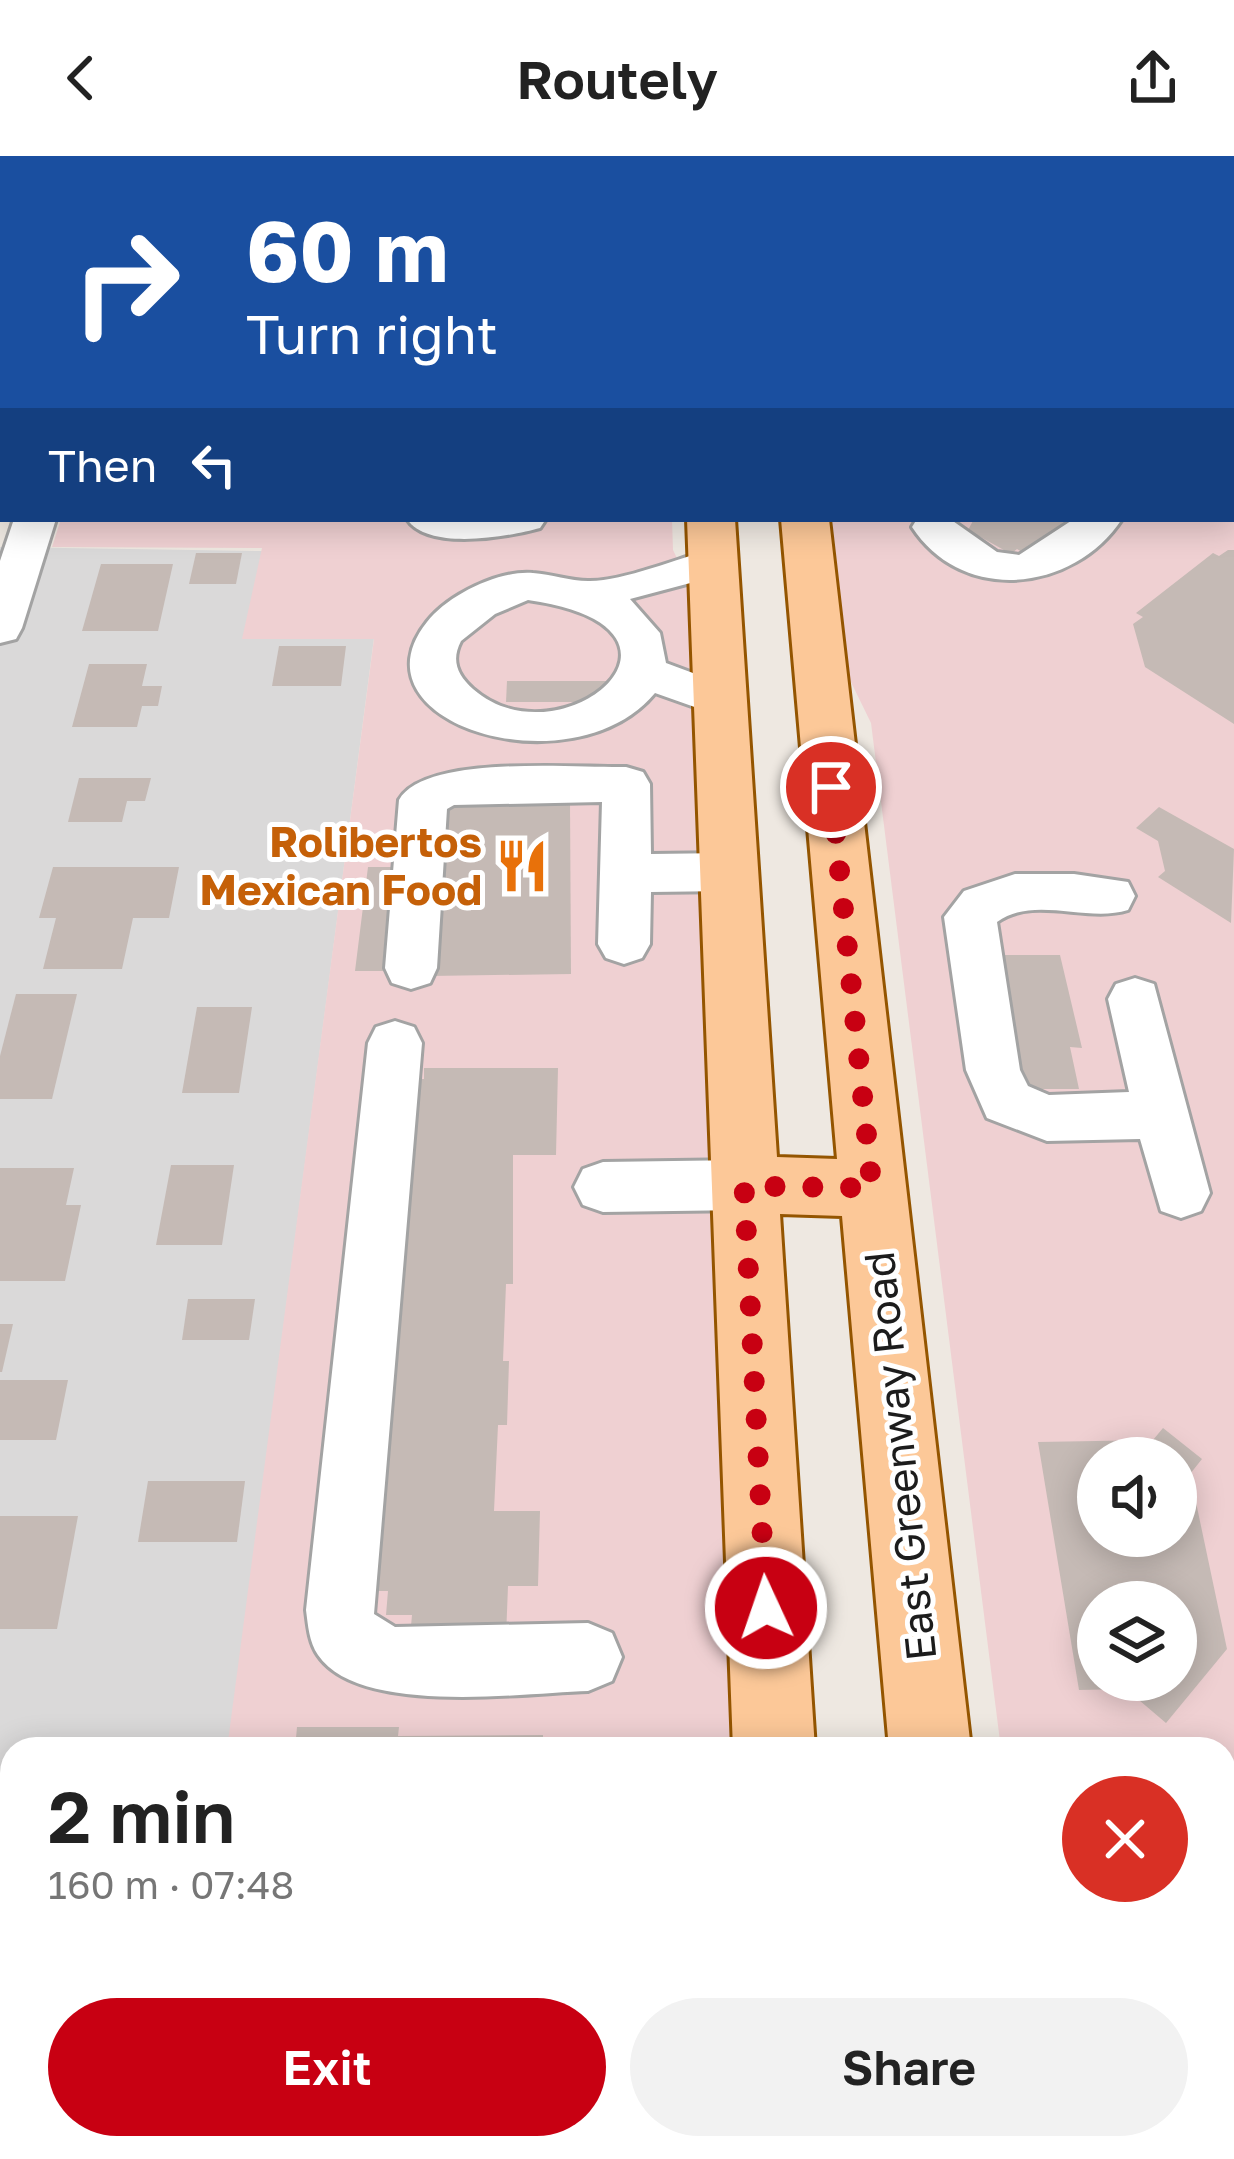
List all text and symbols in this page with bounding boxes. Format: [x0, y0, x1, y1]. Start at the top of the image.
icon: back [48, 45, 114, 111]
icon: share [1120, 45, 1186, 111]
text: Routely [516, 46, 718, 111]
text: 60 m [246, 200, 448, 300]
icon: right [48, 204, 204, 360]
text: Turn right [246, 301, 498, 366]
icon: left [181, 432, 247, 498]
text: Then [48, 438, 157, 492]
pin [780, 736, 882, 838]
icon: arrive [798, 754, 864, 820]
place label: Rolibertos Mexican Food [200, 816, 482, 914]
restaurant icon: Rolibertos Mexican Food [493, 837, 551, 895]
street label: East Greenway Road [853, 1249, 945, 1663]
map controls [1077, 1437, 1197, 1701]
button: sound [1077, 1437, 1197, 1557]
position arrow [703, 1545, 829, 1671]
button: layers [1077, 1581, 1197, 1701]
text: 2 min [48, 1772, 235, 1859]
button: close [1062, 1776, 1188, 1902]
text: 160 m · 07:48 [48, 1861, 294, 1908]
button: Exit [48, 1998, 606, 2136]
button: Share [630, 1998, 1188, 2136]

